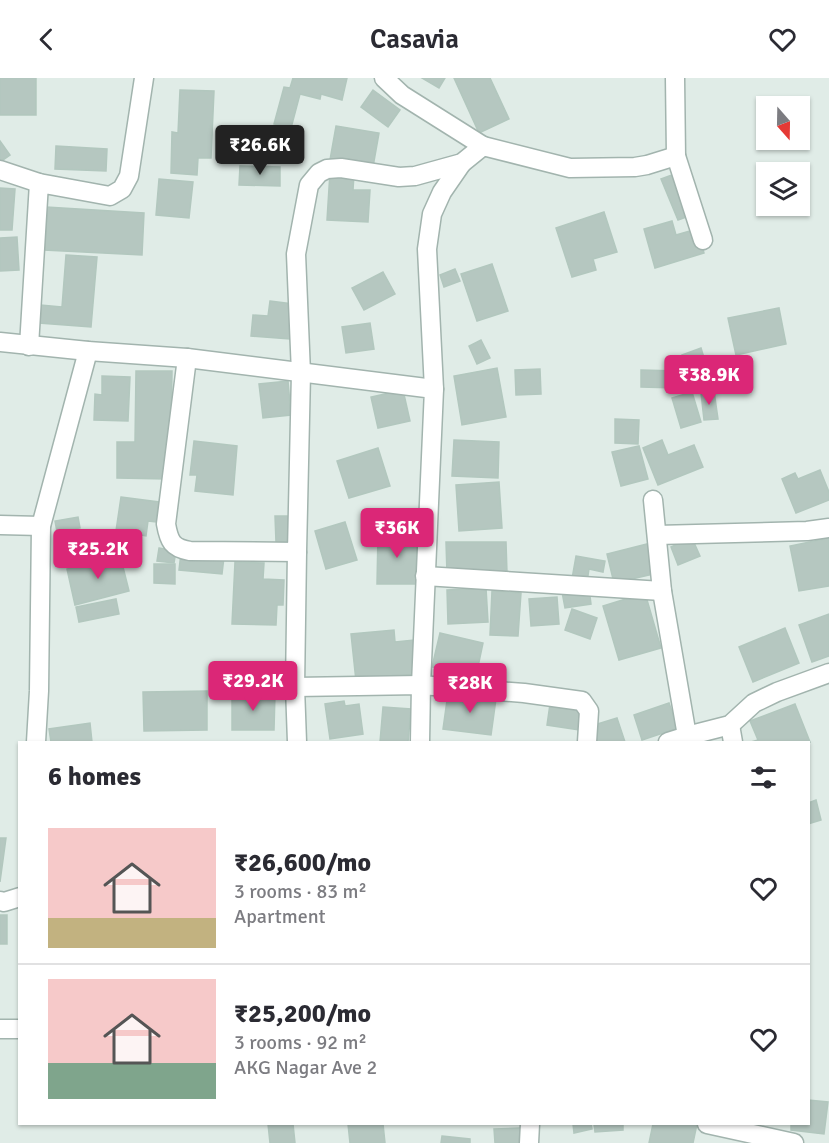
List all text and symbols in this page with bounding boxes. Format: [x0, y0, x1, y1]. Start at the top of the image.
icon: back [30, 23, 63, 56]
text: Casavia [370, 23, 459, 56]
icon: heart [766, 23, 799, 56]
north arrow [756, 96, 810, 150]
map controls [756, 96, 810, 216]
pin: ₹26.6K [211, 125, 309, 176]
text: ₹26.6K [229, 132, 291, 157]
button: layers [756, 162, 810, 216]
pin: ₹38.9K [660, 355, 758, 406]
text: ₹38.9K [678, 362, 740, 387]
pin: ₹36K [361, 508, 433, 559]
text: ₹36K [375, 515, 419, 540]
pin: ₹25.2K [49, 529, 147, 580]
text: ₹25.2K [67, 536, 129, 561]
pin: ₹29.2K [204, 661, 302, 712]
pin: ₹28K [434, 663, 506, 714]
text: ₹29.2K [222, 668, 284, 693]
text: ₹28K [448, 670, 492, 695]
text: 6 homes [48, 761, 141, 793]
icon: filters [747, 761, 780, 794]
text: ₹26,600/mo [234, 847, 371, 879]
icon: home [96, 852, 168, 924]
icon: heart [747, 872, 780, 905]
text: 3 rooms · 83 m² [234, 879, 367, 904]
text: Apartment [234, 904, 326, 929]
text: ₹25,200/mo [234, 998, 371, 1030]
icon: home [96, 1003, 168, 1075]
icon: heart [747, 1023, 780, 1056]
text: 3 rooms · 92 m² [234, 1030, 367, 1055]
text: AKG Nagar Ave 2 [234, 1055, 377, 1080]

